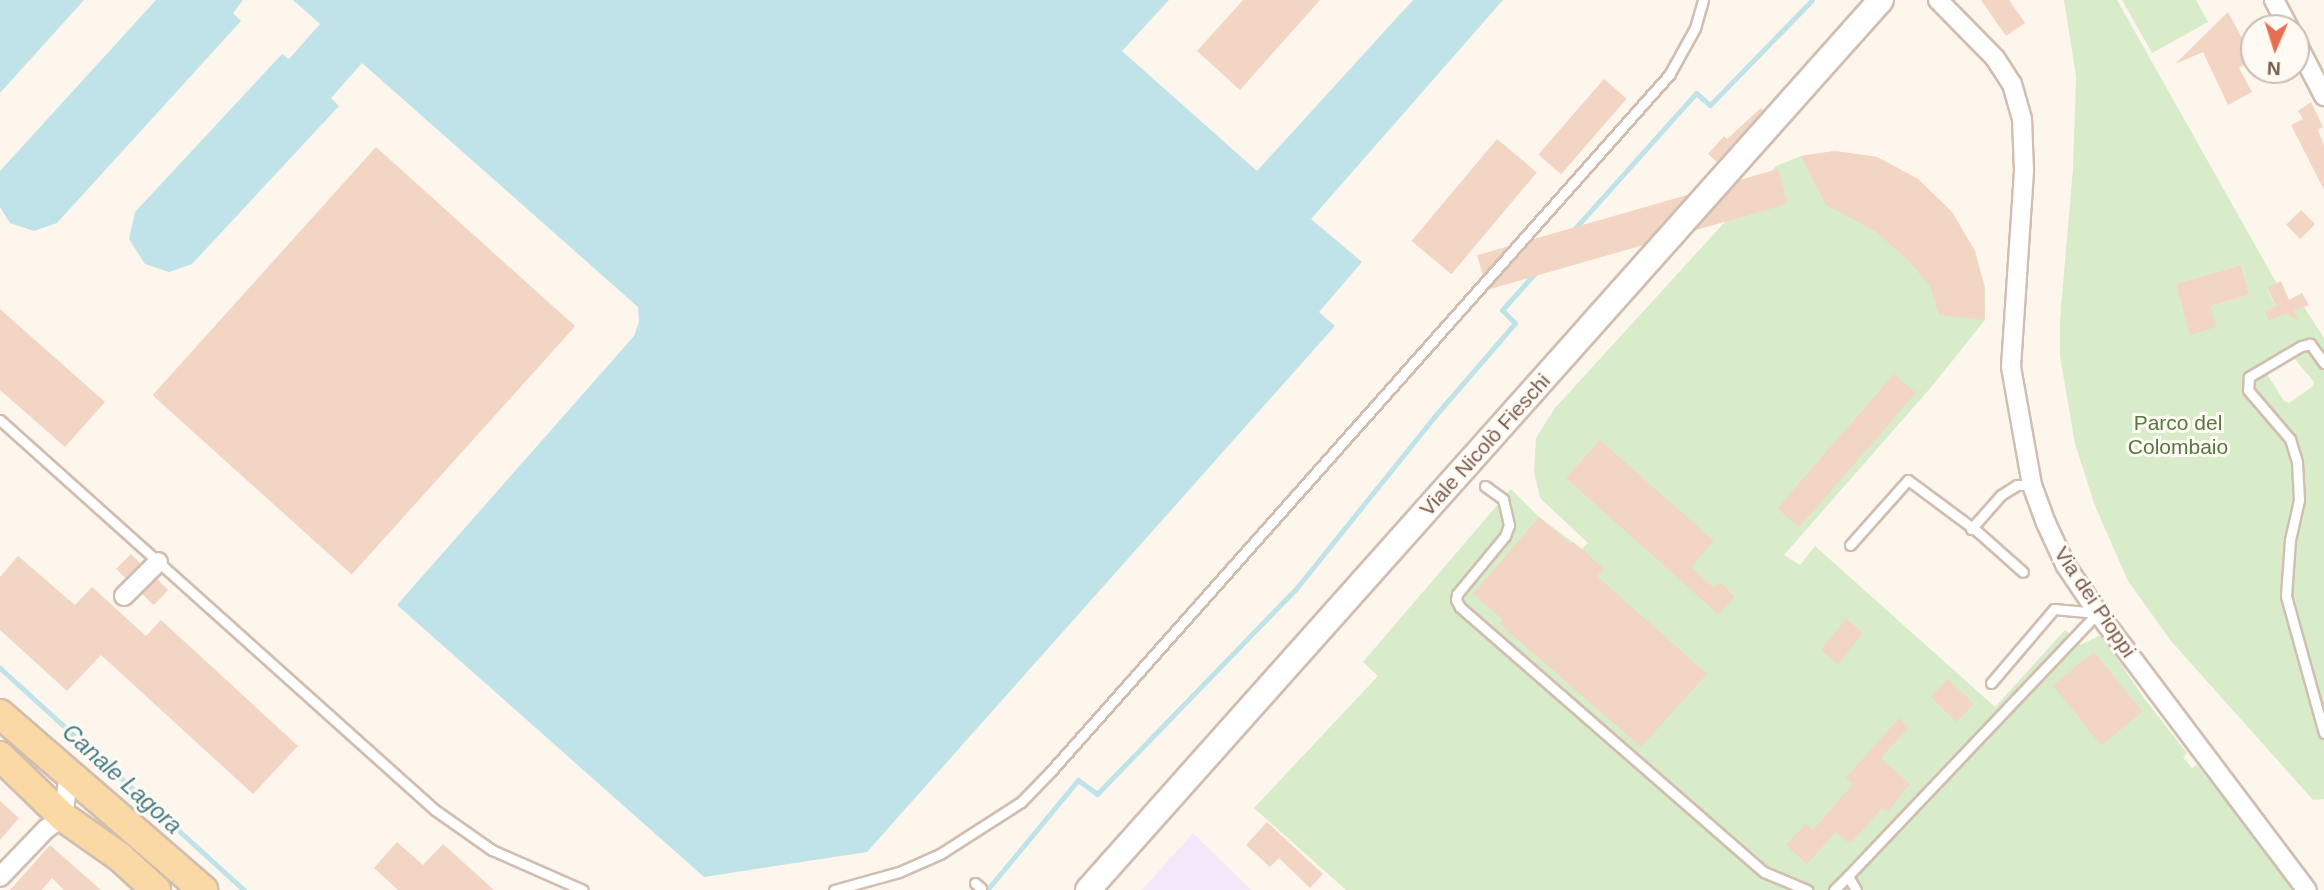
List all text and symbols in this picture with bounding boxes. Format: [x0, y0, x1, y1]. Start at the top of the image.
north arrow [2240, 14, 2310, 84]
text: N [2267, 58, 2281, 79]
street label: Viale Nicolò Fieschi [1414, 369, 1556, 521]
park label: Parco del Colombaio [2128, 410, 2228, 460]
street label: Via dei Pioppi [2049, 542, 2141, 662]
water label: Canale Lagora [57, 718, 187, 840]

